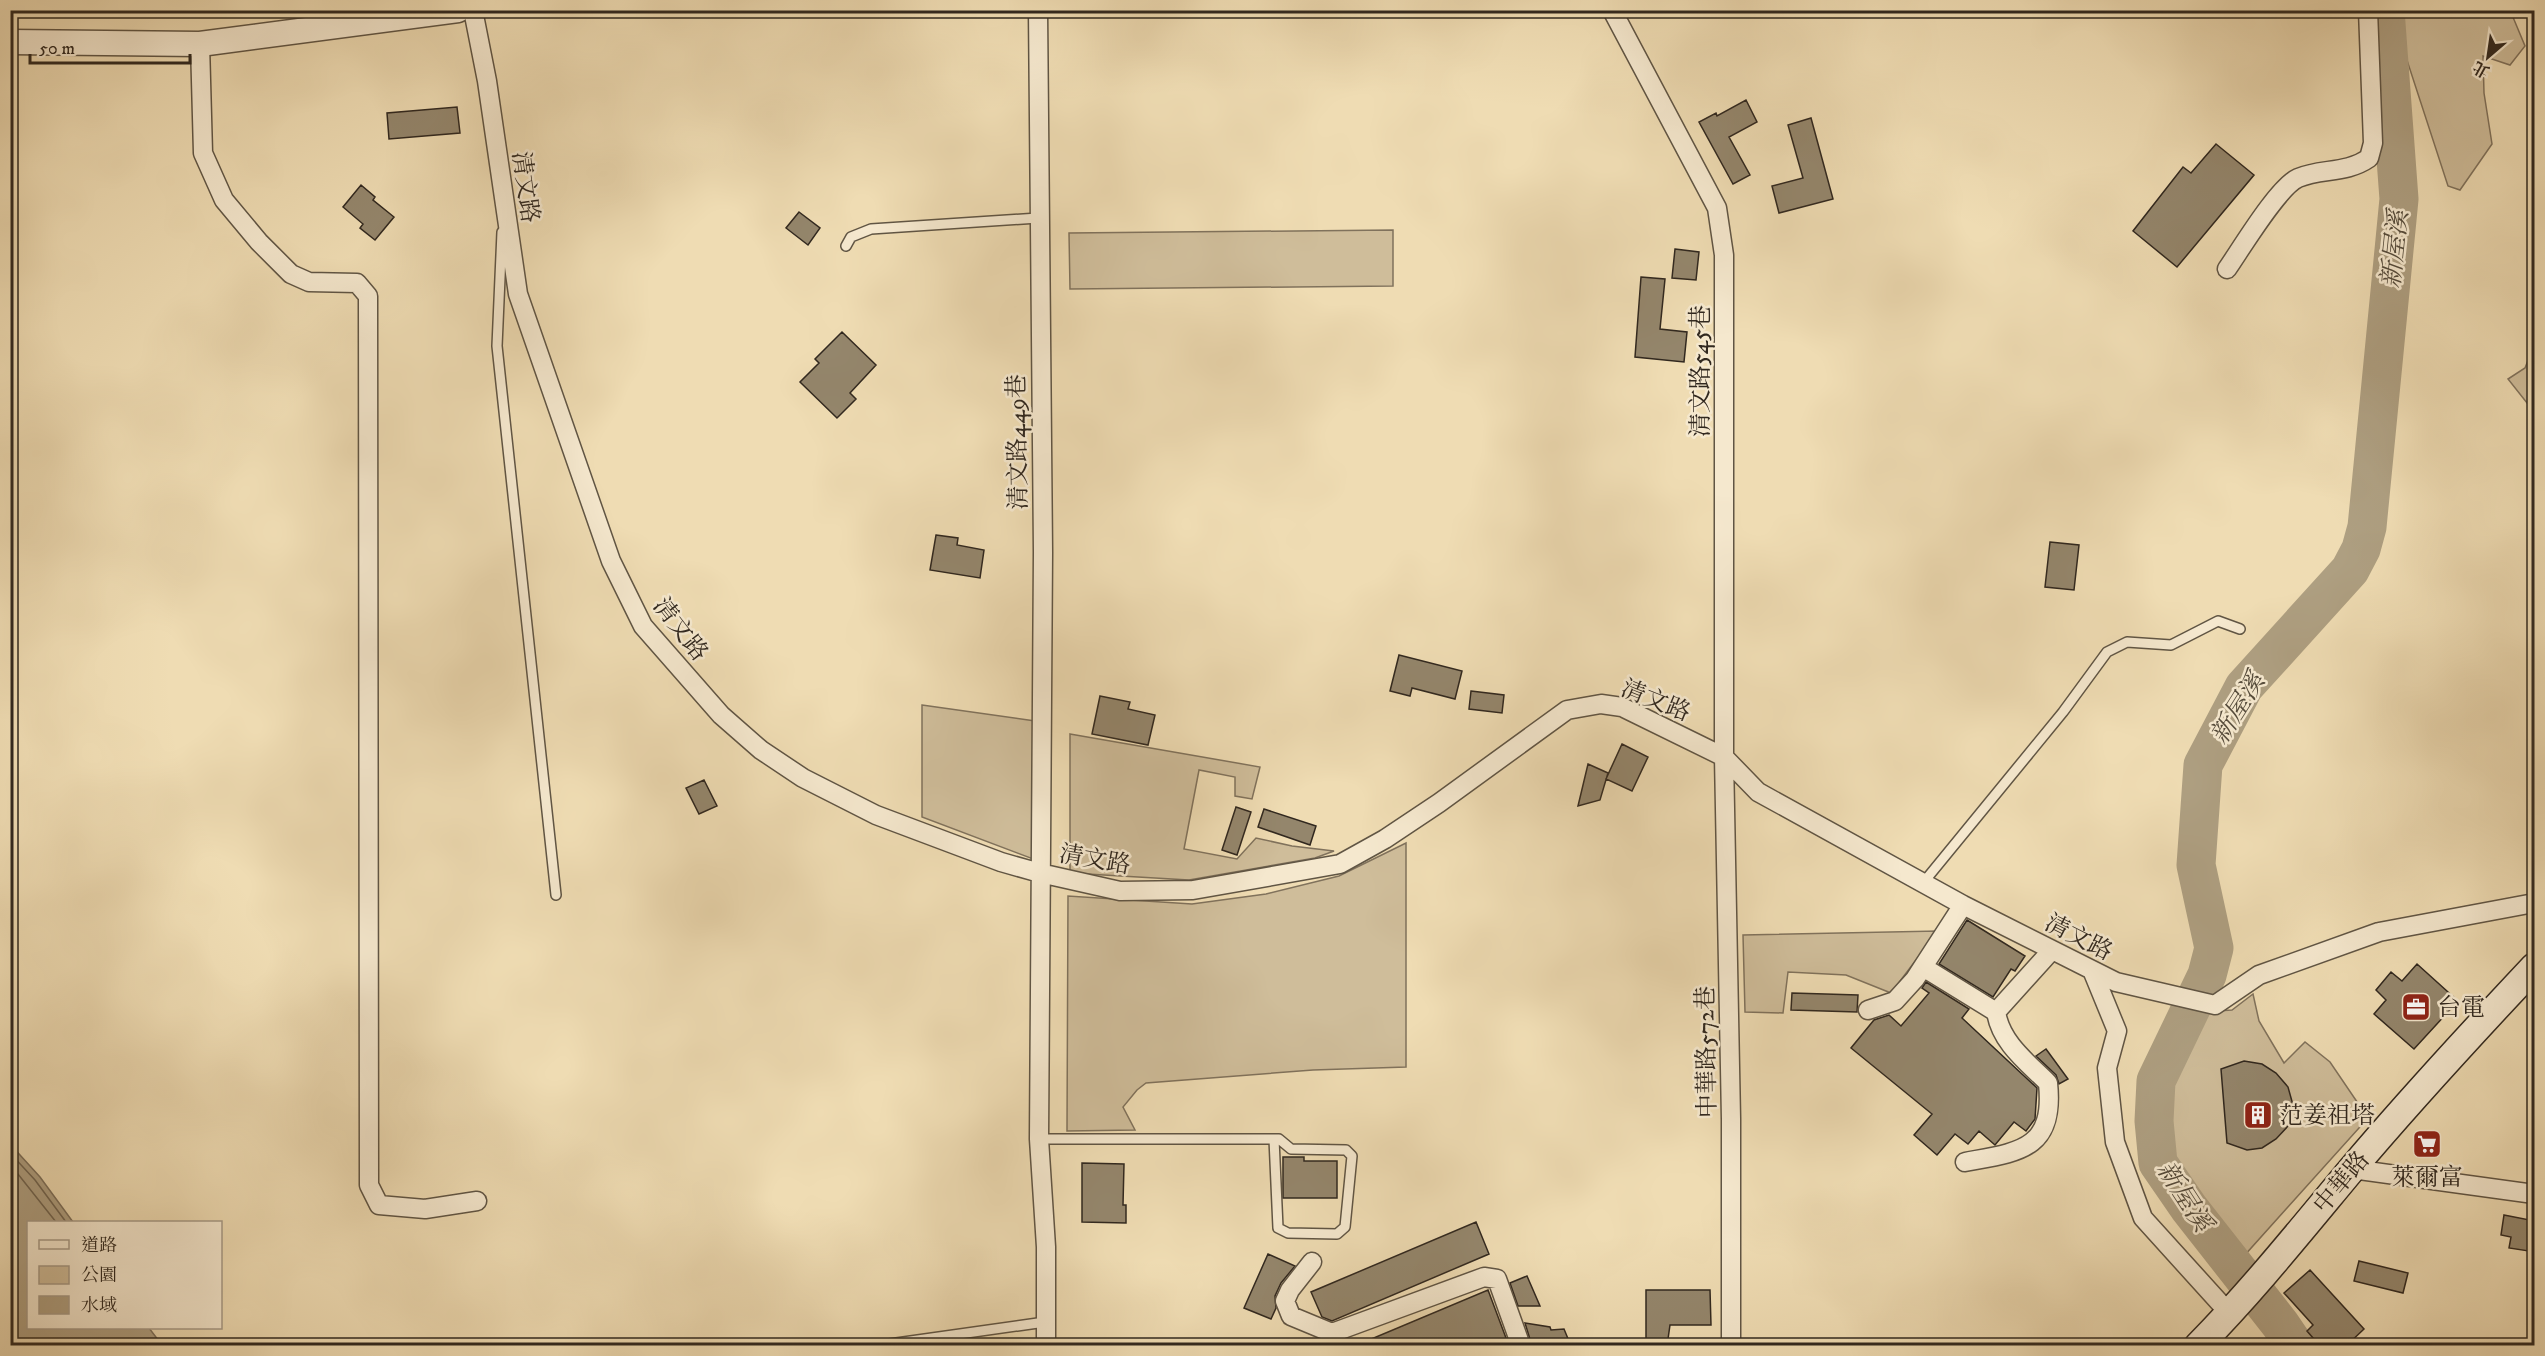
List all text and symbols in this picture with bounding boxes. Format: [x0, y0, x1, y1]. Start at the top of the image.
scale bar [30, 27, 190, 65]
north arrow [2458, 27, 2518, 87]
text: 50 m [39, 38, 75, 60]
text: 北 [2469, 57, 2493, 82]
street label: 清文路 [505, 149, 545, 225]
water label: 新屋溪 [2375, 206, 2416, 290]
street label: 清文路545巷 [1686, 305, 1716, 437]
street label: 清文路449巷 [1002, 374, 1034, 510]
street label: 清文路 [646, 592, 714, 667]
water label: 新屋溪 [2204, 664, 2275, 751]
street label: 清文路 [1617, 674, 1695, 728]
street label: 清文路 [1057, 839, 1133, 881]
street label: 清文路 [2040, 908, 2117, 968]
street label: 中華路572巷 [1691, 986, 1723, 1118]
office icon: 台電 [2400, 991, 2432, 1023]
place label: 台電 [2437, 993, 2485, 1023]
building icon: 范姜祖塔 [2242, 1099, 2274, 1131]
place label: 范姜祖塔 [2279, 1101, 2375, 1131]
supermarket icon: 萊爾富 [2411, 1128, 2443, 1160]
street label: 中華路 [2307, 1145, 2376, 1220]
water label: 新屋溪 [2149, 1155, 2220, 1241]
place label: 萊爾富 [2391, 1163, 2463, 1193]
legend [27, 1221, 222, 1329]
text: 道路 [81, 1235, 117, 1257]
text: 公園 [81, 1265, 117, 1287]
text: 水域 [81, 1295, 117, 1317]

